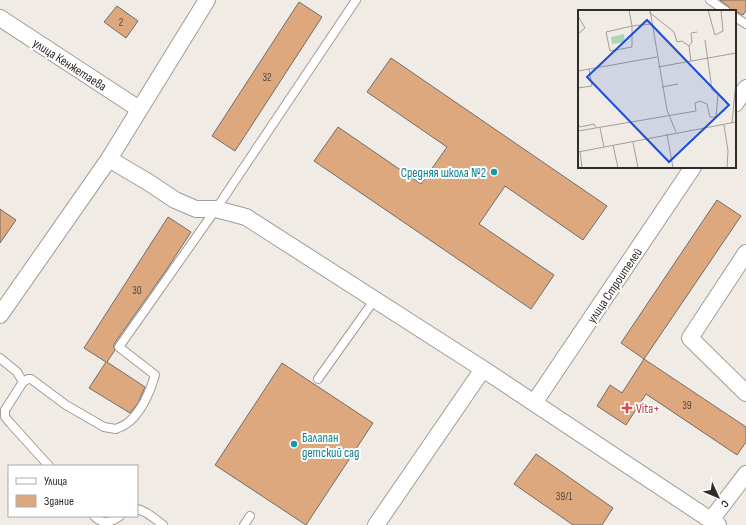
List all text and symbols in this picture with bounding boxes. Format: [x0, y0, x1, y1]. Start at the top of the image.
inset map [578, 10, 736, 168]
house number: 2 [119, 16, 124, 29]
street label: улица Кенжетаева [29, 35, 109, 95]
house number: 32 [262, 71, 272, 84]
place label: Средняя школа №2 [401, 165, 486, 181]
marker: Средняя школа №2 [489, 167, 499, 177]
street label: улица Строителей [584, 245, 646, 326]
house number: 30 [132, 284, 142, 297]
house number: 39 [682, 399, 692, 412]
place label: Vita+ [636, 401, 660, 417]
marker: Vita+ [621, 402, 633, 414]
place label: Балапан детский сад [302, 430, 359, 461]
marker: Балапан детский сад [289, 439, 299, 449]
legend [8, 465, 138, 517]
text: Улица [44, 474, 68, 489]
north arrow [698, 477, 738, 517]
house number: 39/1 [556, 490, 572, 503]
text: Здание [44, 494, 74, 509]
text: С [718, 497, 731, 510]

